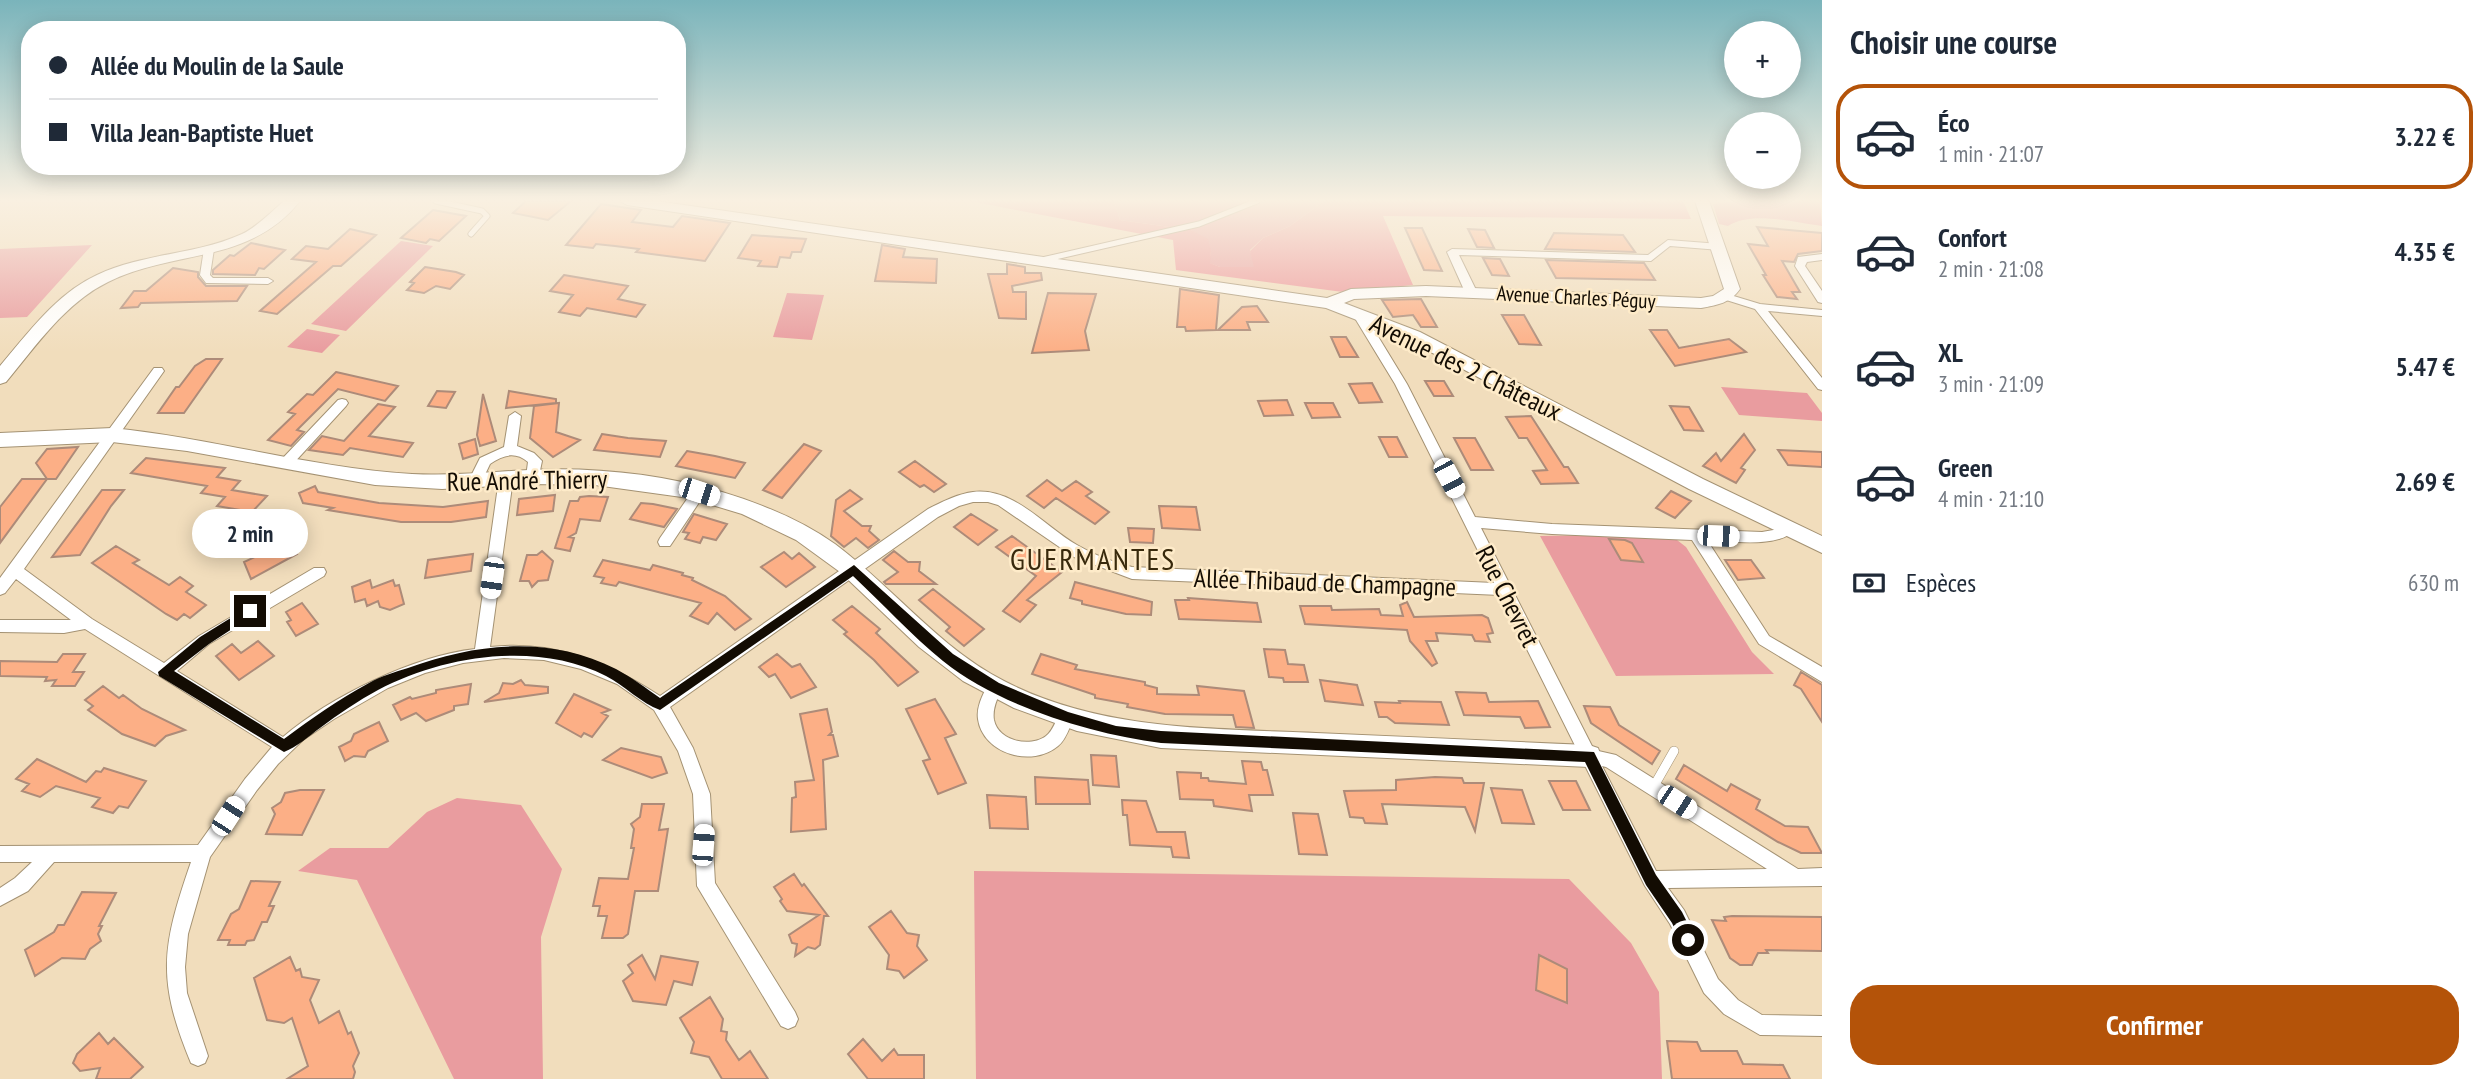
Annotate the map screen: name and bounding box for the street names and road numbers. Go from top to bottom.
street label: Avenue Charles Péguy [1496,279,1656,315]
street label: Avenue des 2 Châteaux [1365,306,1567,428]
street label: Rue André Thierry [446,462,608,498]
street label: Rue Chevret [1469,540,1547,652]
street label: Allée Thibaud de Champagne [1193,561,1457,603]

